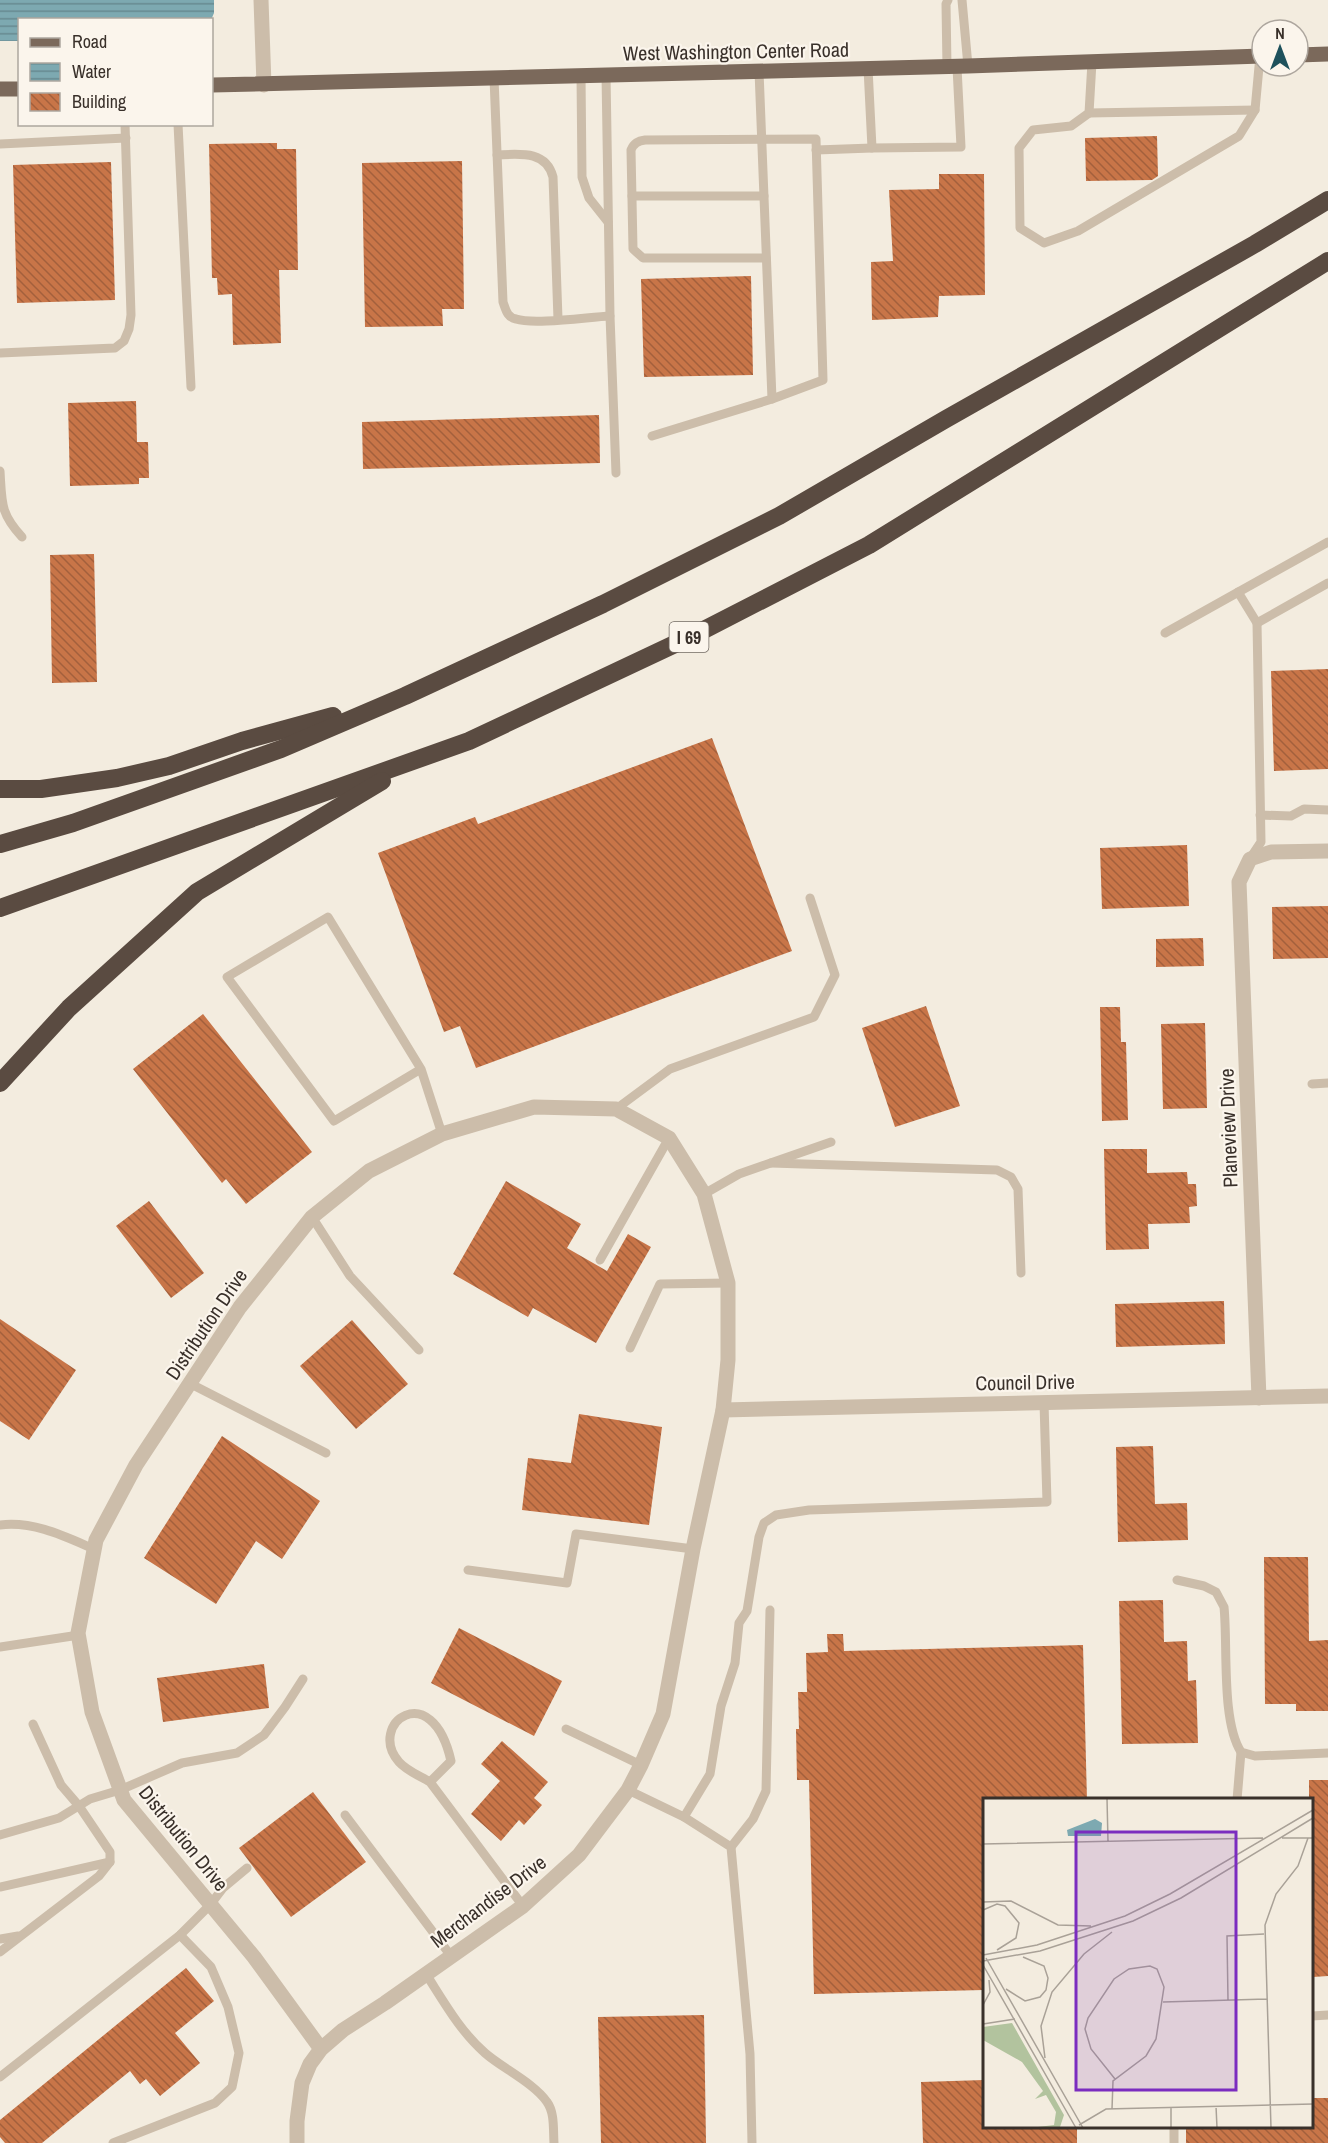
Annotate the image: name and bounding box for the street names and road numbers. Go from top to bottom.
street label: West Washington Center Road [623,36,849,66]
road number: I 69 [670,622,708,652]
street label: Planeview Drive [1212,1068,1244,1188]
street label: Distribution Drive [159,1263,253,1385]
street label: Council Drive [975,1368,1075,1396]
street label: Distribution Drive [133,1780,235,1896]
street label: Merchandise Drive [425,1849,551,1953]

